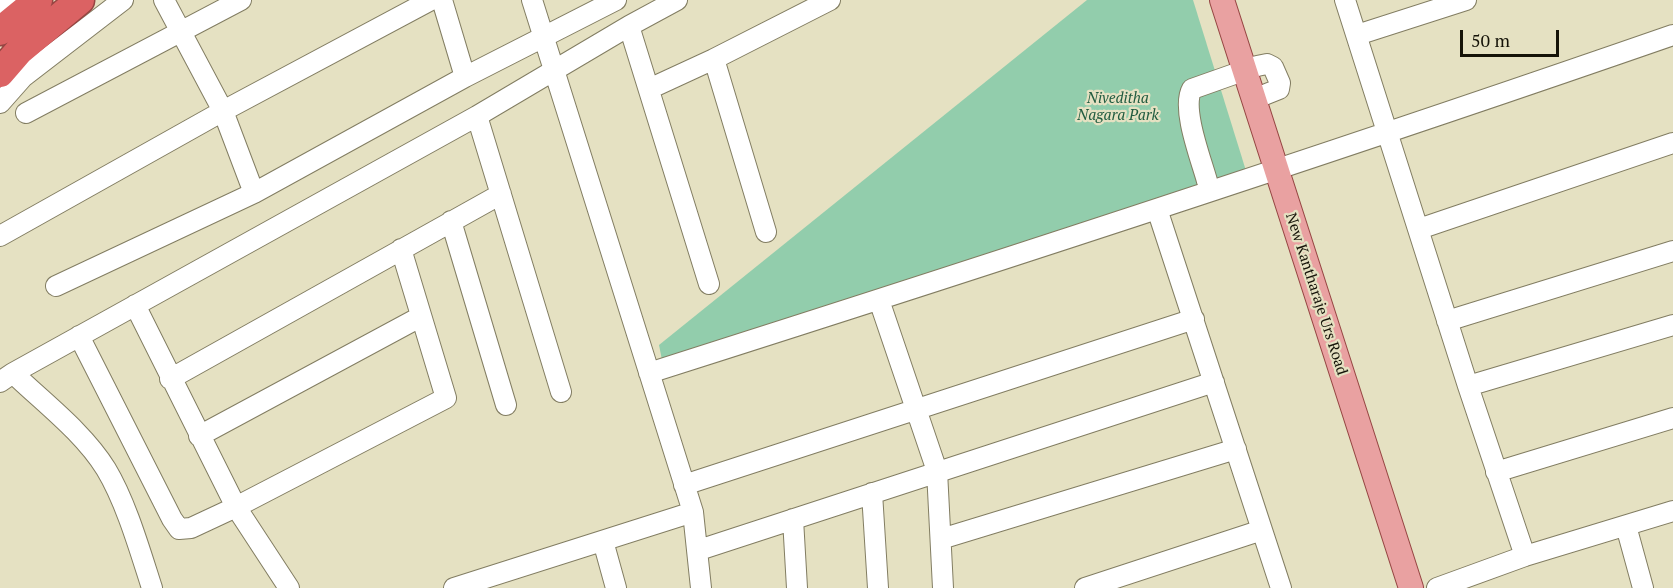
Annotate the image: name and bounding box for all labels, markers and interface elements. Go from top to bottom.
scale bar [1463,18,1562,56]
text: 50 m [1471,28,1510,52]
park label: Niveditha Nagara Park [1077,90,1159,125]
street label: New Kantharaje Urs Road [1281,211,1351,377]

